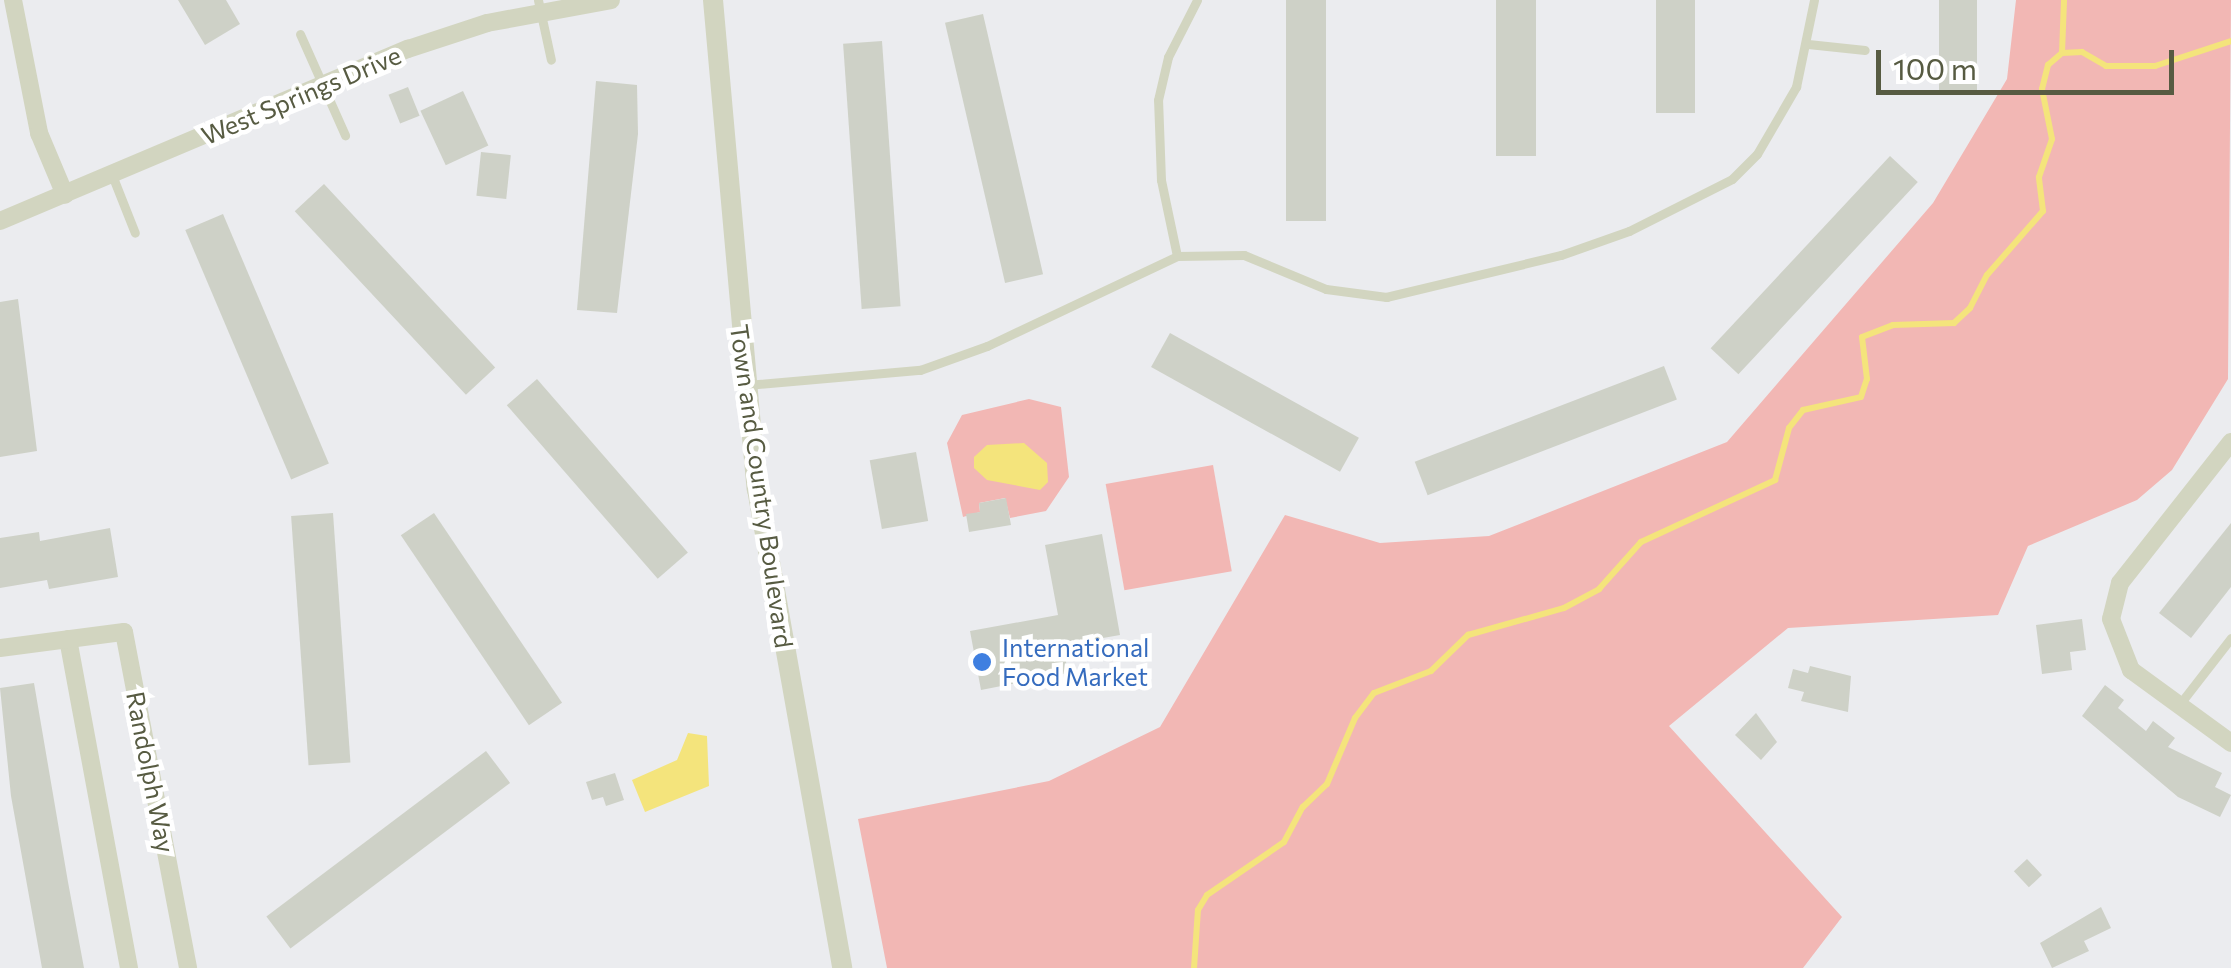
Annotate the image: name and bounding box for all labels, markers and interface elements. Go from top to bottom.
scale bar [1881,30,2178,92]
street label: West Springs Drive [197,39,405,151]
text: 100 m [1893,49,1977,86]
street label: Town and Country Boulevard [724,322,800,650]
place label: International Food Market [1002,633,1149,692]
marker: International Food Market [971,651,993,673]
street label: Randolph Way [121,689,181,855]

